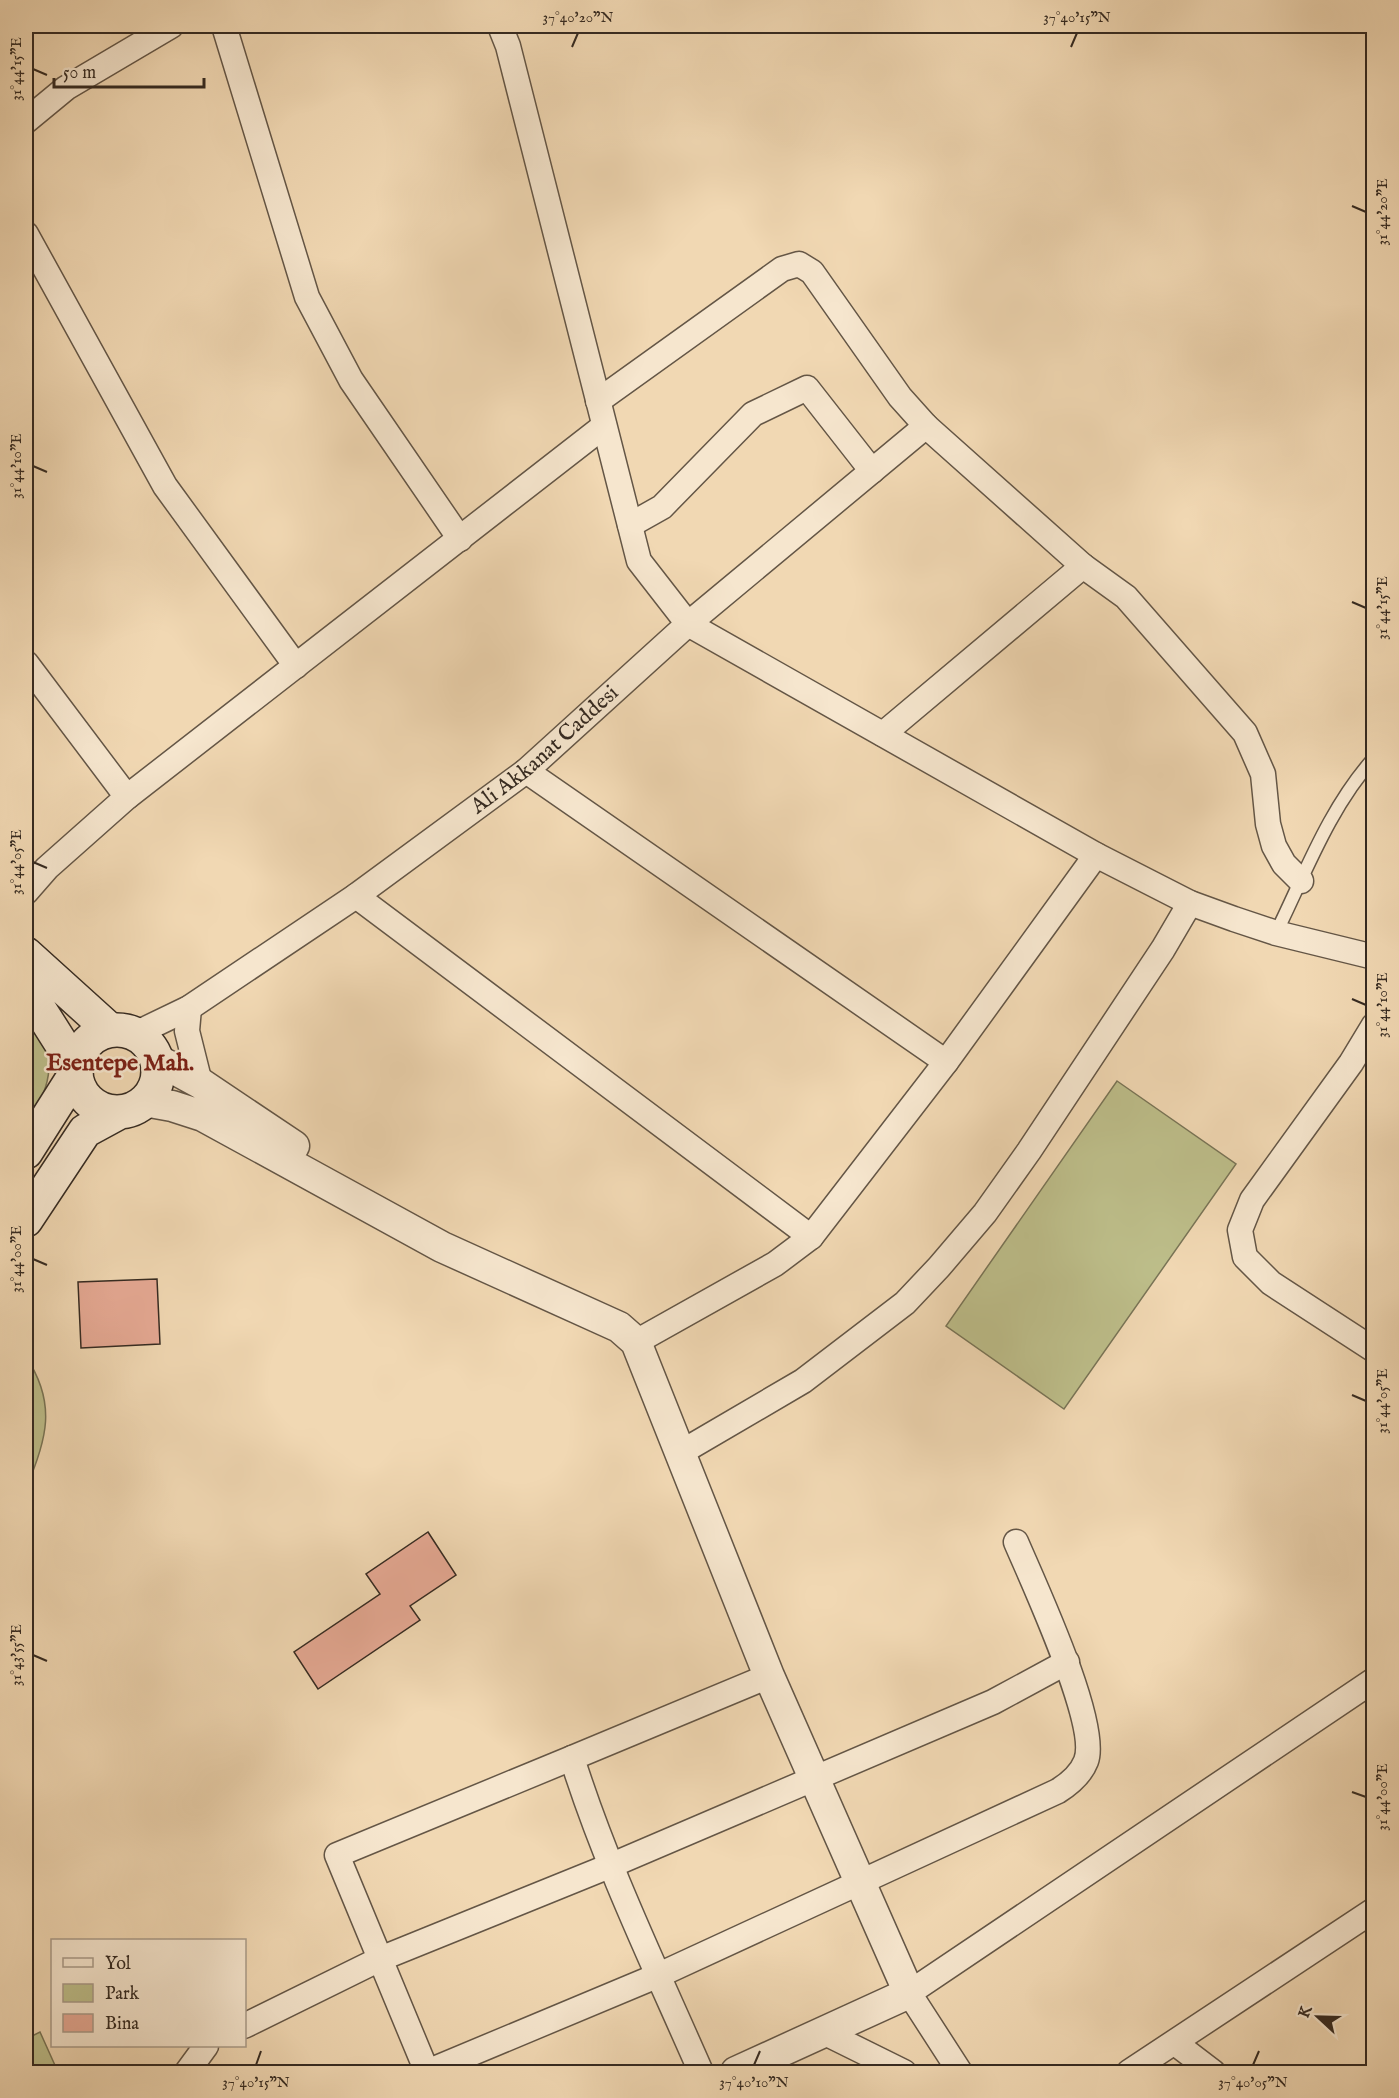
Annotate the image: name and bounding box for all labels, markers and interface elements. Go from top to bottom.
text: 37°40'20"N [542,8,614,27]
text: 37°40'15"N [1043,8,1111,27]
text: 31°44'15"E [7,37,26,101]
scale bar [54,51,204,89]
text: 50 m [63,62,96,85]
text: 31°44'20"E [1373,178,1392,246]
text: 31°44'10"E [7,433,26,499]
text: 31°44'15"E [1373,576,1392,640]
street label: Ali Akkanat Caddesi [465,679,625,821]
text: 31°44'05"E [7,829,26,895]
text: 31°44'10"E [1373,972,1392,1038]
district label: Esentepe Mah. [46,1048,194,1079]
text: 31°44'00"E [7,1225,26,1293]
text: 31°44'05"E [1373,1368,1392,1434]
text: 31°43'55"E [7,1624,26,1686]
text: 31°44'00"E [1373,1763,1392,1831]
legend [51,1939,246,2047]
text: Yol [105,1953,131,1976]
text: Park [105,1983,140,2006]
north arrow [1288,1987,1348,2047]
text: K [1295,2002,1318,2021]
text: Bina [105,2013,139,2036]
text: 37°40'15"N [222,2073,290,2092]
text: 37°40'10"N [719,2073,789,2092]
text: 37°40'05"N [1218,2073,1288,2092]

